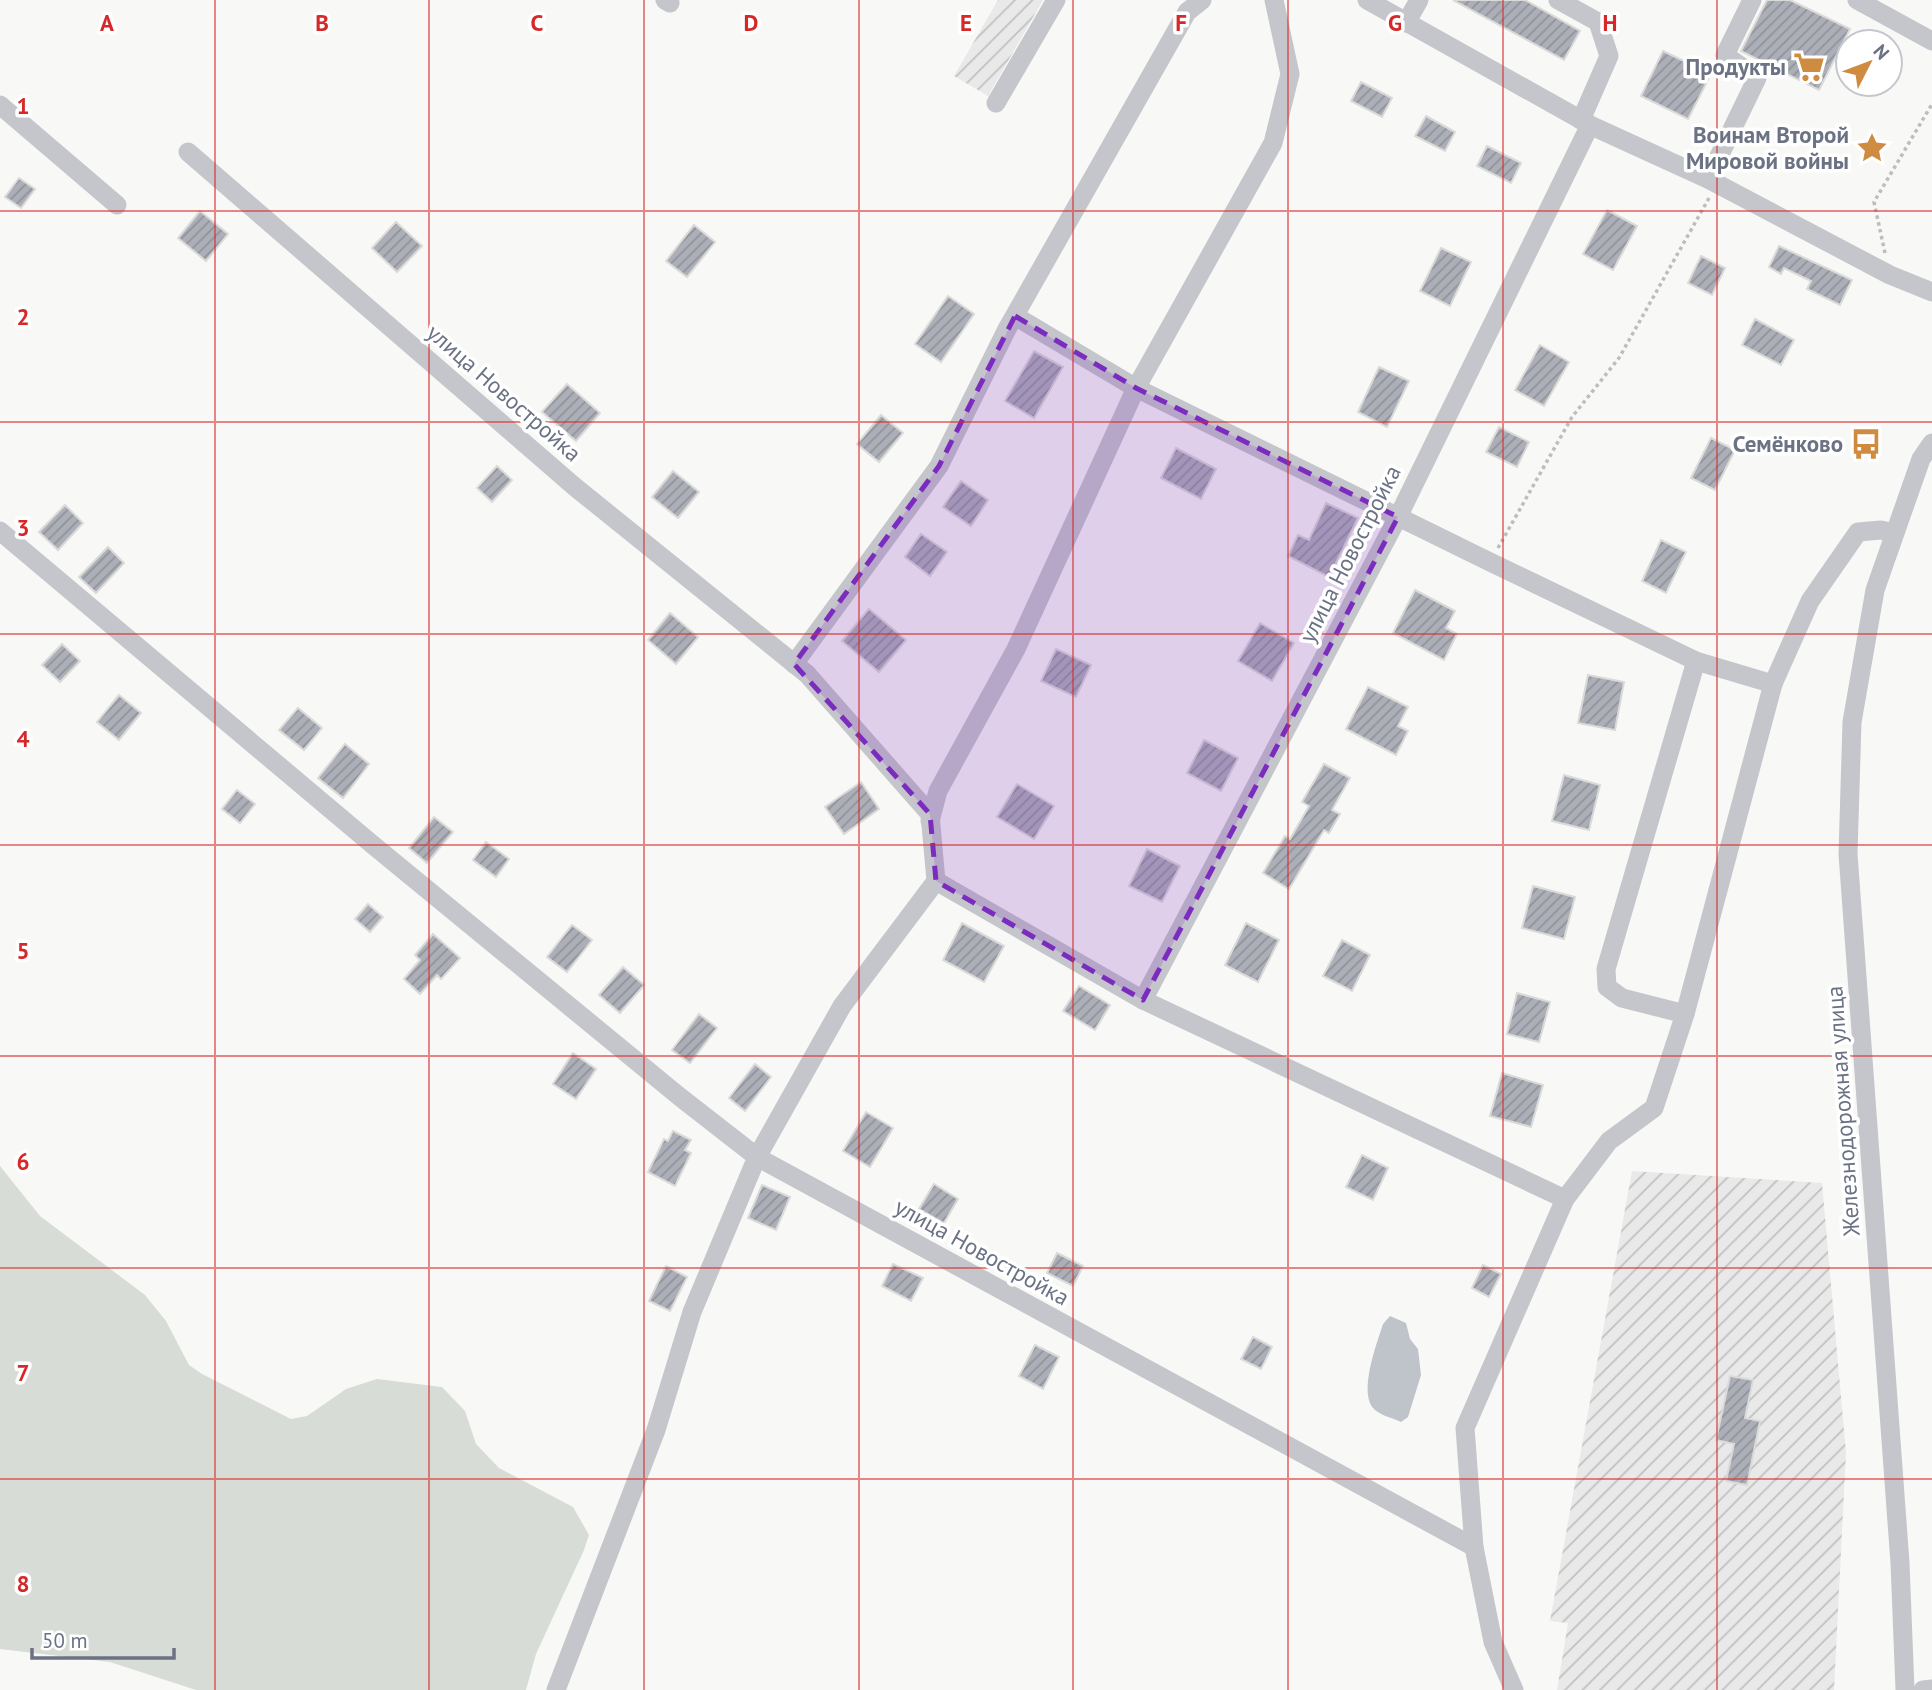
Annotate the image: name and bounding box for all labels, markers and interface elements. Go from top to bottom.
text: A [100,8,114,37]
text: B [315,8,329,37]
text: C [531,8,544,37]
text: D [744,8,758,37]
text: E [960,8,972,37]
text: F [1175,8,1187,37]
text: G [1388,8,1402,37]
text: H [1603,8,1617,37]
north arrow [1834,28,1904,98]
text: N [1869,39,1895,64]
supermarket icon: Продукты [1792,50,1826,84]
place label: Продукты [1685,52,1786,81]
text: 1 [16,91,30,120]
place label: Воинам Второй Мировой войны [1686,120,1849,175]
place icon: Воинам Второй Мировой войны [1855,131,1889,165]
text: 2 [16,302,30,331]
street label: улица Новостройка [421,318,587,468]
bus stop icon: Семёнково [1849,427,1883,461]
place label: Семёнково [1733,429,1843,458]
street label: улица Новостройка [1292,460,1407,647]
text: 3 [16,513,30,542]
text: 4 [16,724,30,753]
text: 5 [16,936,30,965]
street label: Железнодорожная улица [1819,985,1866,1238]
text: 6 [16,1147,30,1176]
street label: улица Новостройка [890,1192,1075,1312]
text: 7 [16,1358,30,1387]
text: 8 [16,1569,30,1598]
scale bar [32,1616,173,1660]
text: 50 m [42,1627,88,1654]

